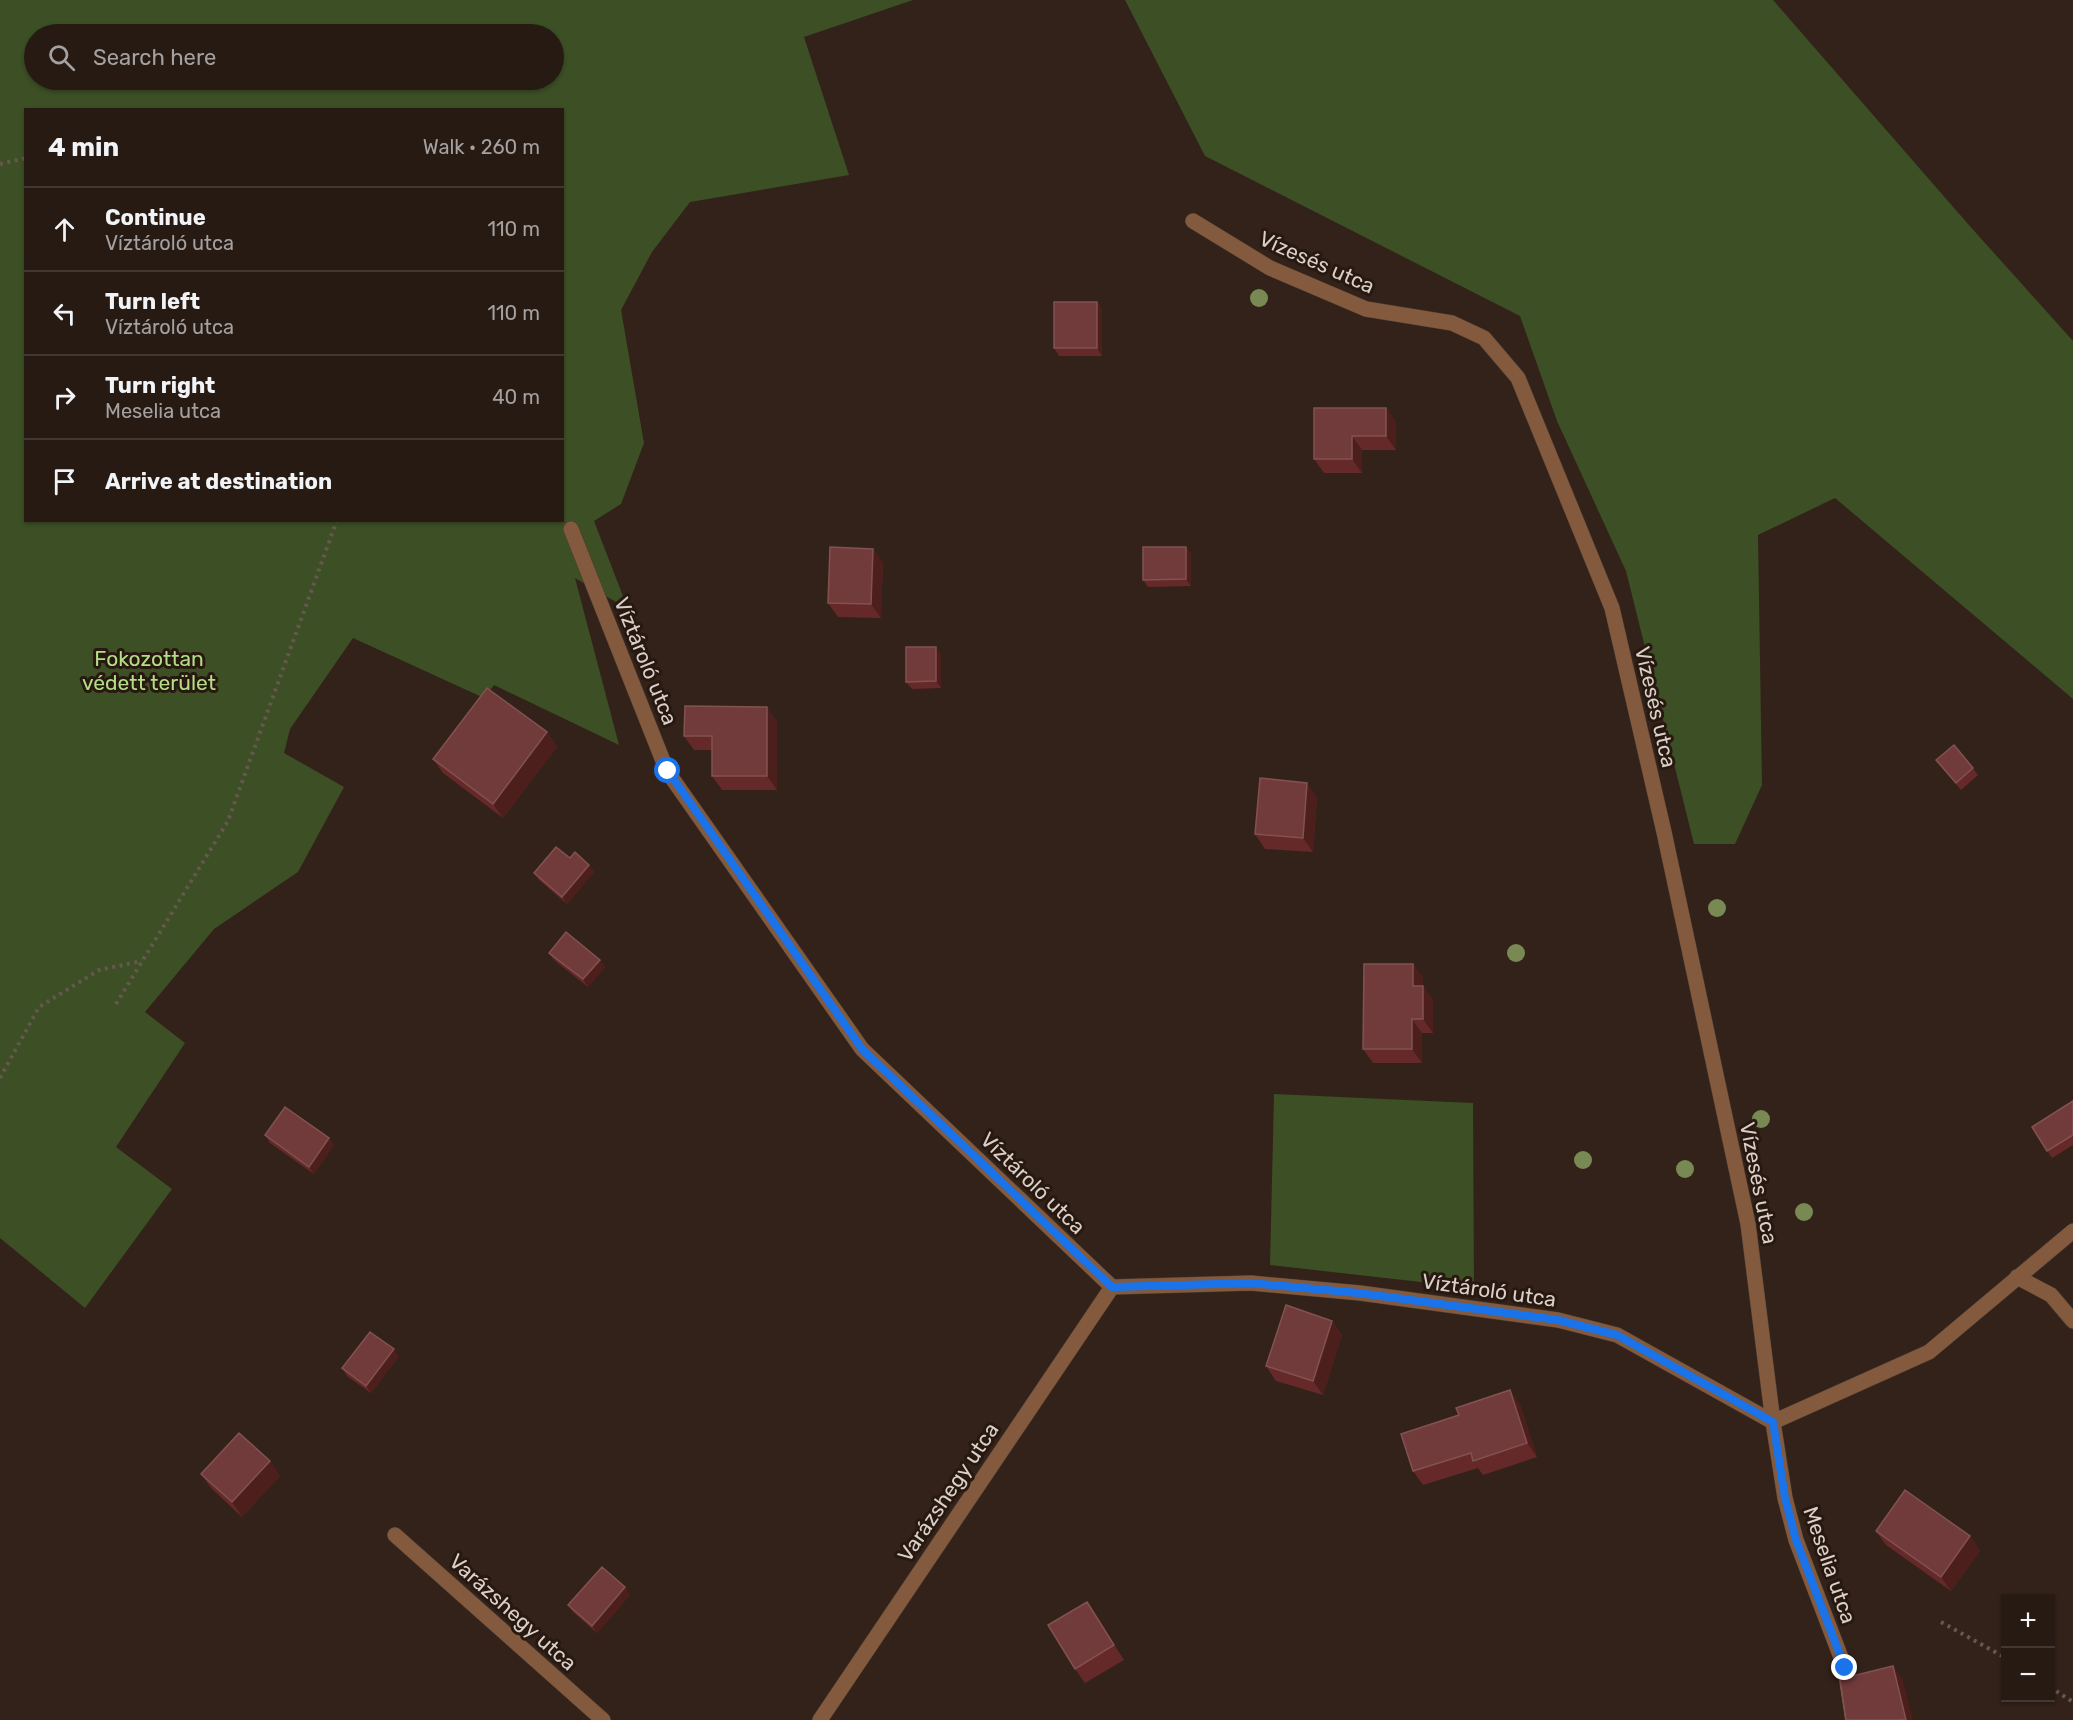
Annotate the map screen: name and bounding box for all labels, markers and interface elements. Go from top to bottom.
search box [24,24,564,90]
icon: search [45,41,78,74]
text: Search here [93,44,216,71]
text: 4 min [48,132,119,163]
text: Walk · 260 m [423,135,540,159]
text: Continue [105,204,206,231]
icon: ahead [48,213,81,246]
text: 110 m [488,217,540,241]
street label: Vízesés utca [1256,225,1378,299]
text: Víztároló utca [105,231,234,255]
text: Turn left [105,288,200,315]
icon: left [48,297,81,330]
text: 110 m [488,301,540,325]
text: Víztároló utca [105,315,234,339]
text: Turn right [105,372,215,399]
icon: right [48,381,81,414]
text: 40 m [492,385,540,409]
text: Meselia utca [105,399,221,423]
icon: arrive [48,465,81,498]
text: Arrive at destination [105,468,332,495]
street label: Víztároló utca [609,594,683,728]
street label: Vízesés utca [1630,644,1682,770]
park label: Fokozottan védett terület [82,646,216,695]
route start [654,757,680,783]
street label: Vízesés utca [1735,1120,1783,1246]
street label: Víztároló utca [976,1127,1090,1239]
street label: Víztároló utca [1420,1268,1558,1312]
street label: Varázshegy utca [892,1418,1004,1566]
street label: Meselia utca [1798,1503,1862,1627]
street label: Varázshegy utca [444,1548,582,1676]
map controls [2001,1594,2055,1702]
button: + [2001,1594,2055,1648]
button: − [2001,1648,2055,1702]
route end [1831,1654,1857,1680]

